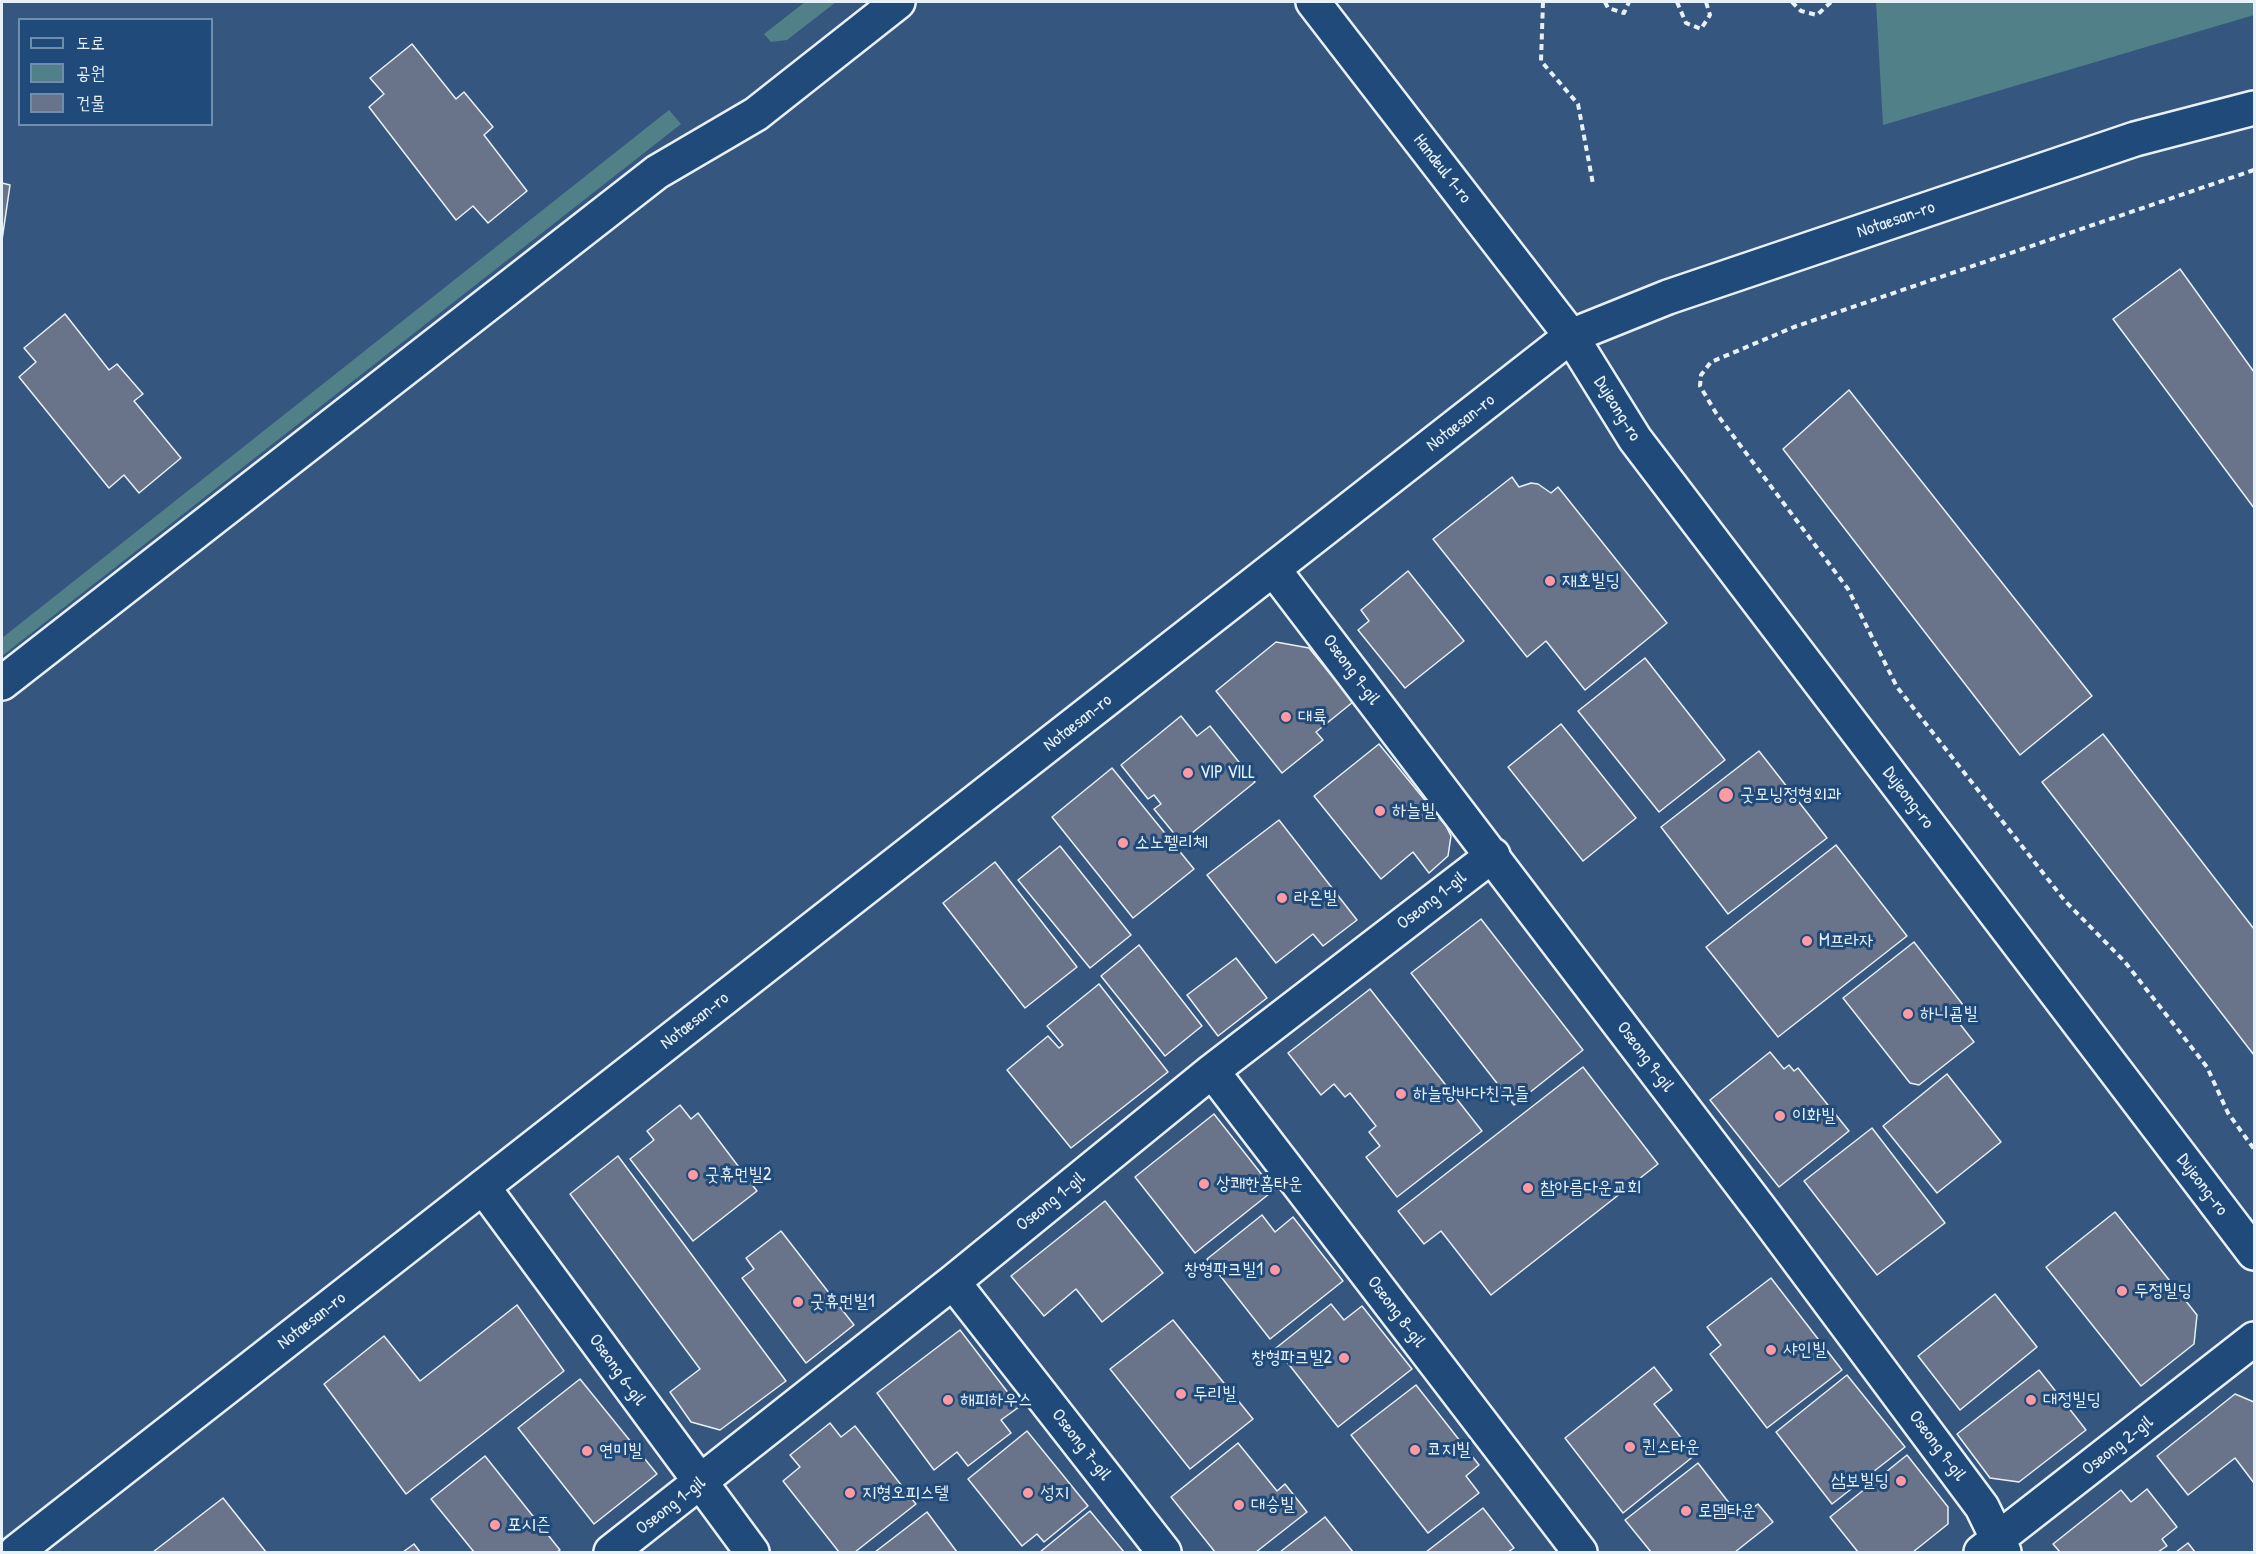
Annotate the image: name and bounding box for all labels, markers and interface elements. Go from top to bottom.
legend [18,18,213,126]
text: 도로 [76,30,105,55]
text: 공원 [76,60,105,85]
text: 건물 [76,90,105,115]
street label: Handeul 1-ro [1408,130,1476,208]
street label: Notaesan-ro [1854,197,1938,243]
street label: Dujeong-ro [1589,373,1645,445]
street label: Notaesan-ro [1423,390,1499,456]
place label: 재호빌딩 [1562,570,1620,592]
marker: 재호빌딩 [1543,574,1557,588]
street label: Oseong 9-gil [1318,631,1384,709]
street label: Notaesan-ro [1040,690,1116,756]
place label: 대륙 [1298,706,1327,728]
marker: 대륙 [1279,710,1293,724]
place label: VIP VILL [1200,762,1255,784]
street label: Dujeong-ro [1878,763,1938,833]
marker: VIP VILL [1181,766,1195,780]
place label: 굿모닝정형외과 [1740,784,1841,806]
marker: 굿모닝정형외과 [1717,786,1735,804]
place label: 하늘빌 [1392,800,1435,822]
marker: 하늘빌 [1373,804,1387,818]
place label: 소노펠리체 [1135,832,1207,854]
marker: 소노펠리체 [1116,836,1130,850]
street label: Oseong 1-gil [1393,867,1471,935]
place label: 라온빌 [1294,887,1337,909]
marker: 라온빌 [1275,891,1289,905]
place label: M프라자 [1819,930,1873,952]
marker: M프라자 [1800,934,1814,948]
street label: Notaesan-ro [657,988,733,1054]
place label: 하니콤빌 [1920,1003,1978,1025]
marker: 하니콤빌 [1901,1007,1915,1021]
street label: Oseong 9-gil [1612,1018,1678,1096]
place label: 하늘땅바다친구들 [1413,1083,1529,1105]
marker: 하늘땅바다친구들 [1394,1087,1408,1101]
place label: 이화빌 [1792,1105,1835,1127]
marker: 이화빌 [1773,1109,1787,1123]
street label: Dujeong-ro [2172,1150,2232,1220]
place label: 굿휴먼빌2 [705,1164,771,1186]
marker: 굿휴먼빌2 [686,1168,700,1182]
street label: Oseong 1-gil [1012,1168,1090,1236]
place label: 상쾌한홈타운 [1216,1173,1303,1195]
marker: 상쾌한홈타운 [1197,1177,1211,1191]
place label: 참아름다운교회 [1540,1177,1641,1199]
marker: 참아름다운교회 [1521,1181,1535,1195]
place label: 창형파크빌1 [1184,1259,1263,1281]
marker: 창형파크빌1 [1268,1263,1282,1277]
street label: Oseong 8-gil [1362,1272,1430,1352]
place label: 두정빌딩 [2134,1280,2192,1302]
marker: 두정빌딩 [2115,1284,2129,1298]
street label: Notaesan-ro [274,1288,350,1354]
place label: 굿휴먼빌1 [810,1291,874,1313]
marker: 굿휴먼빌1 [791,1295,805,1309]
street label: Oseong 6-gil [584,1330,650,1410]
place label: 샤인빌 [1783,1339,1826,1361]
marker: 샤인빌 [1764,1343,1778,1357]
place label: 창형파크빌2 [1251,1347,1332,1369]
marker: 창형파크빌2 [1337,1351,1351,1365]
place label: 두리빌 [1193,1383,1236,1405]
marker: 두리빌 [1174,1387,1188,1401]
place label: 해피하우스 [960,1389,1032,1411]
place label: 대정빌딩 [2043,1389,2101,1411]
marker: 해피하우스 [941,1393,955,1407]
marker: 대정빌딩 [2024,1393,2038,1407]
street label: Oseong 7-gil [1046,1405,1116,1485]
street label: Oseong 9-gil [1904,1407,1970,1485]
street label: Oseong 2-gil [2078,1412,2158,1480]
place label: 퀸스타운 [1642,1436,1700,1458]
place label: 코지빌 [1427,1439,1470,1461]
place label: 연미빌 [599,1440,642,1462]
marker: 퀸스타운 [1623,1440,1637,1454]
marker: 코지빌 [1408,1443,1422,1457]
marker: 연미빌 [580,1444,594,1458]
place label: 삼보빌딩 [1831,1470,1889,1492]
street label: Oseong 1-gil [632,1472,710,1540]
marker: 삼보빌딩 [1894,1474,1908,1488]
place label: 지형오피스텔 [862,1482,949,1504]
place label: 성지 [1040,1482,1069,1504]
marker: 지형오피스텔 [843,1486,857,1500]
marker: 성지 [1021,1486,1035,1500]
place label: 대승빌 [1251,1494,1294,1516]
marker: 대승빌 [1232,1498,1246,1512]
place label: 로뎀타운 [1698,1500,1756,1522]
marker: 로뎀타운 [1679,1504,1693,1518]
place label: 포시즌 [507,1514,550,1536]
marker: 포시즌 [488,1518,502,1532]

